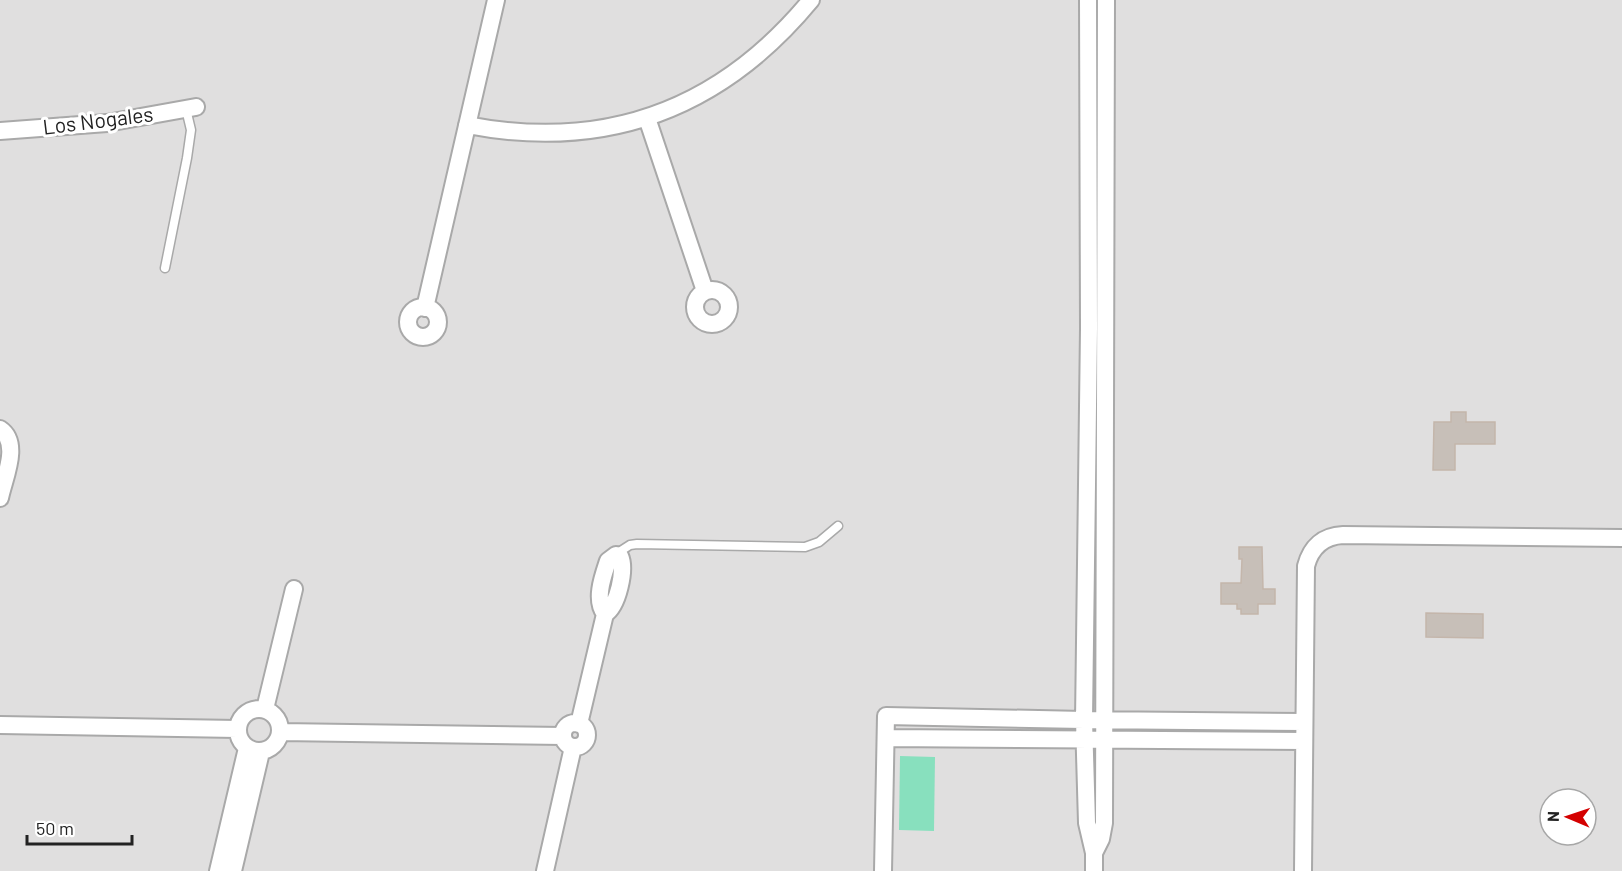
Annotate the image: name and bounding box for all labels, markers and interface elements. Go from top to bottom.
street label: Los Nogales [41,100,155,139]
north arrow [1538,787,1598,847]
scale bar [27,808,132,846]
text: N [1543,811,1562,822]
text: 50 m [36,817,74,839]

